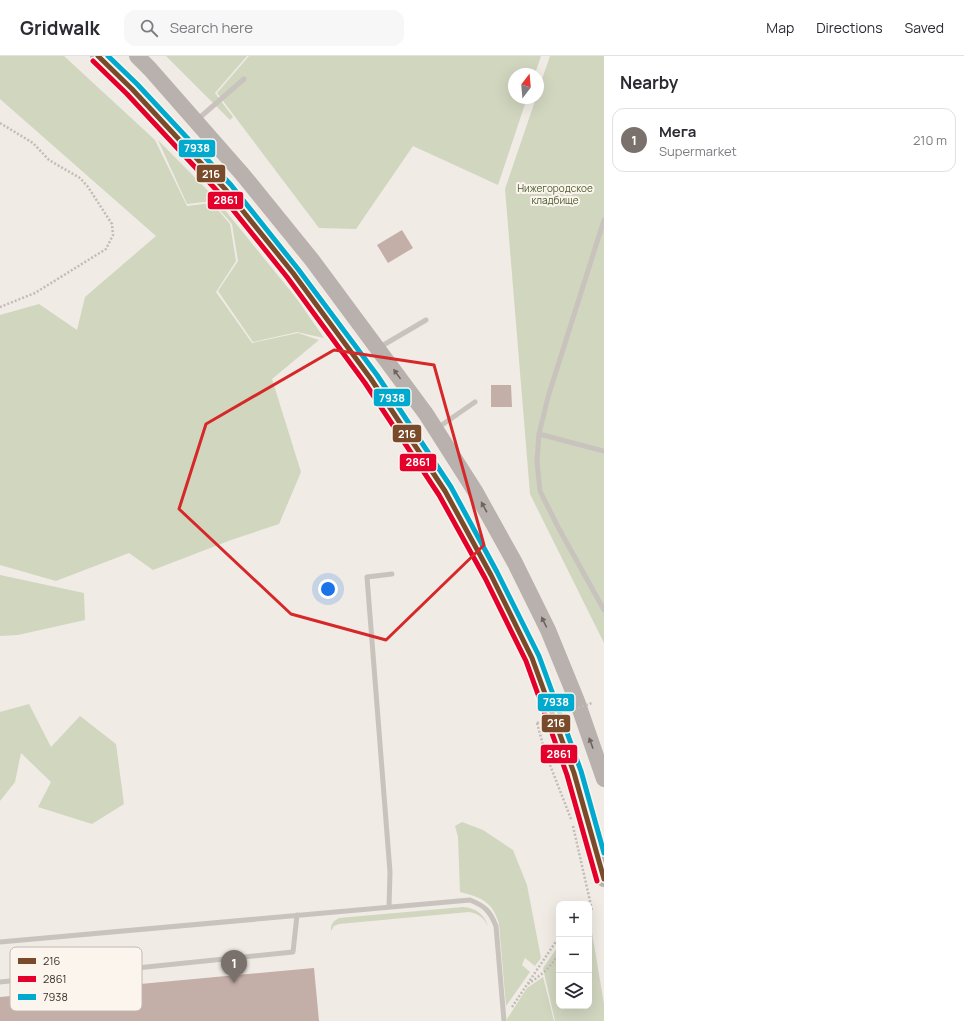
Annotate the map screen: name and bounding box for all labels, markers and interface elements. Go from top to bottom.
search box [124,10,404,46]
text: Gridwalk [20,15,100,41]
icon: search [138,17,160,39]
text: Search here [170,17,253,38]
text: Map [766,18,794,37]
text: Directions [816,18,883,37]
text: Saved [905,18,944,37]
north arrow [508,68,544,104]
text: Nearby [620,71,678,94]
text: Мега [659,121,697,142]
text: 1 [631,131,637,149]
text: 210 m [913,131,947,149]
line badge: 7938 [178,139,216,158]
text: 7938 [184,140,210,155]
text: Supermarket [659,142,737,160]
line badge: 216 [196,164,226,183]
text: 216 [202,166,220,181]
park label: Нижегородское кладбище [517,181,593,207]
line badge: 2861 [207,191,244,210]
text: 2861 [214,192,238,207]
one-way arrow [393,369,401,380]
line badge: 7938 [373,388,411,407]
text: 7938 [379,390,405,405]
line badge: 216 [392,424,422,443]
text: 216 [398,426,416,441]
line badge: 2861 [399,453,437,472]
text: 2861 [406,454,430,469]
one-way arrow [480,501,487,512]
your location [318,579,338,599]
one-way arrow [541,616,547,627]
line badge: 7938 [537,693,575,712]
text: 7938 [543,694,569,709]
line badge: 216 [541,714,571,733]
text: 216 [547,715,565,730]
one-way arrow [588,736,594,748]
line badge: 2861 [540,744,578,764]
text: 2861 [547,746,571,761]
map controls [556,901,592,1009]
button: + [556,901,592,937]
button: − [556,937,592,973]
legend [10,947,142,1011]
pin: 1 [221,950,247,983]
text: 216 [43,953,61,968]
text: 2861 [43,971,67,986]
button: layers [556,973,592,1009]
text: 7938 [43,989,68,1004]

